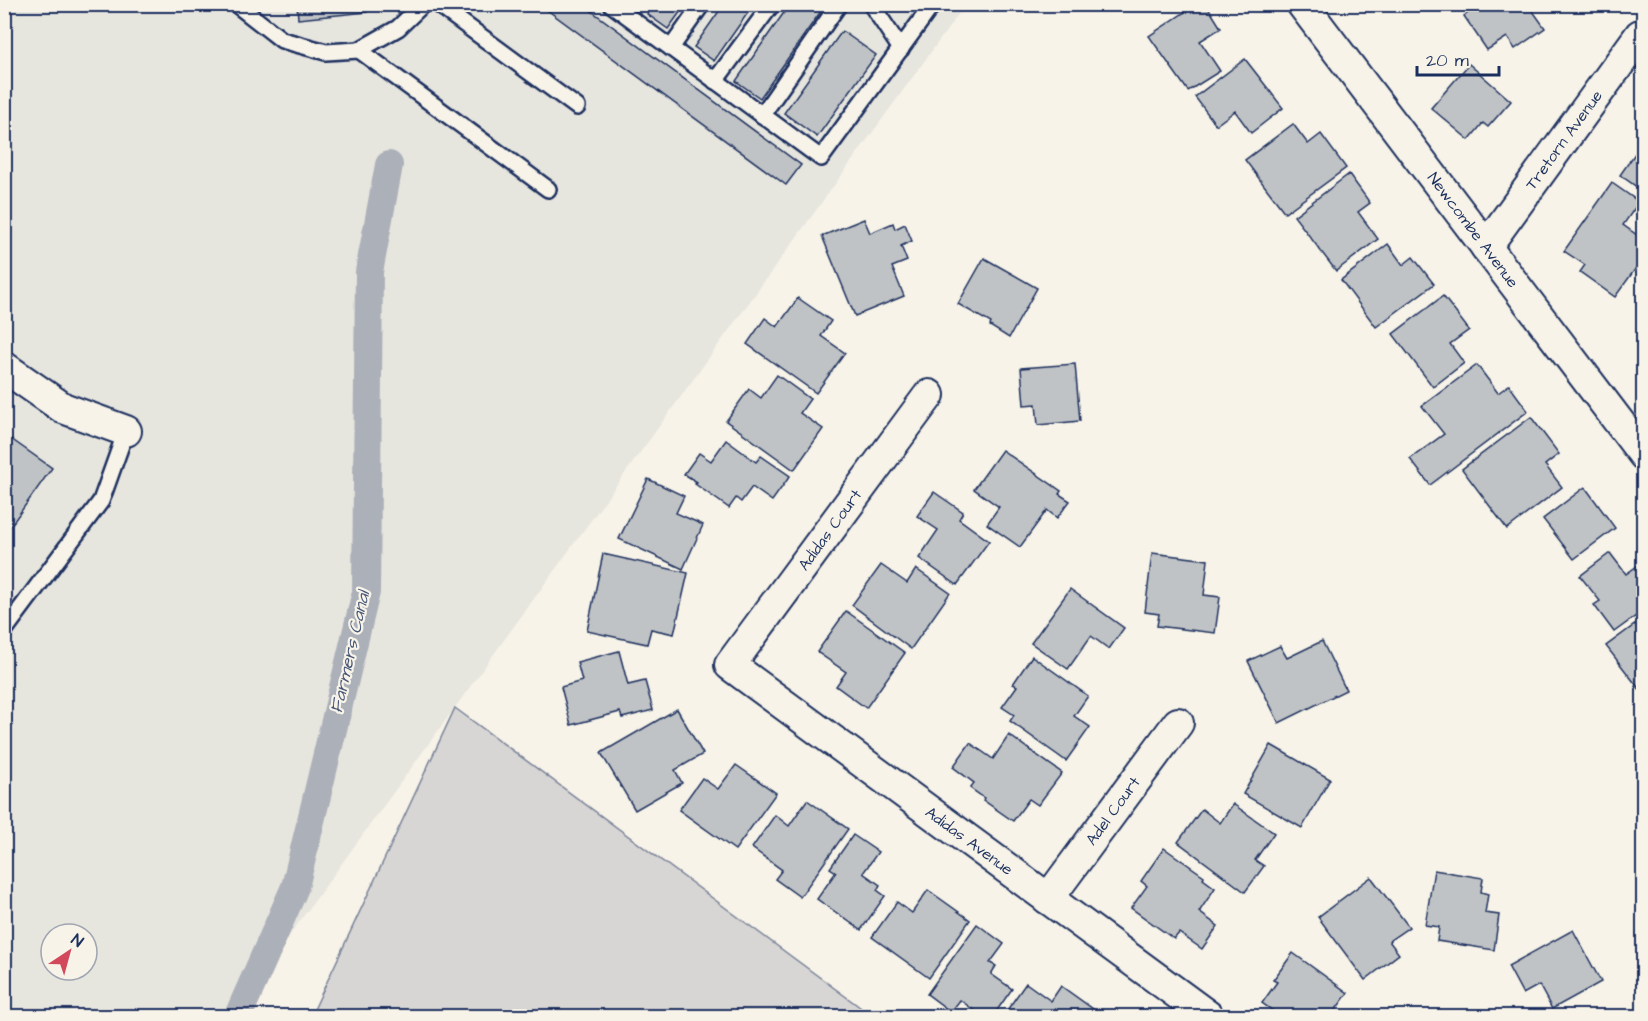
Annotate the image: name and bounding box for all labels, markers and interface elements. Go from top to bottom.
scale bar [1417,39,1500,77]
text: 20 m [1426,48,1469,73]
street label: Tretorn Avenue [1520,85,1608,194]
street label: Newcombe Avenue [1422,168,1524,292]
street label: Adidas Court [793,485,867,575]
water label: Farmers Canal [324,586,377,715]
street label: Adel Court [1081,772,1146,850]
street label: Adidas Avenue [921,802,1018,881]
north arrow [39,922,99,982]
text: N [67,929,88,953]

